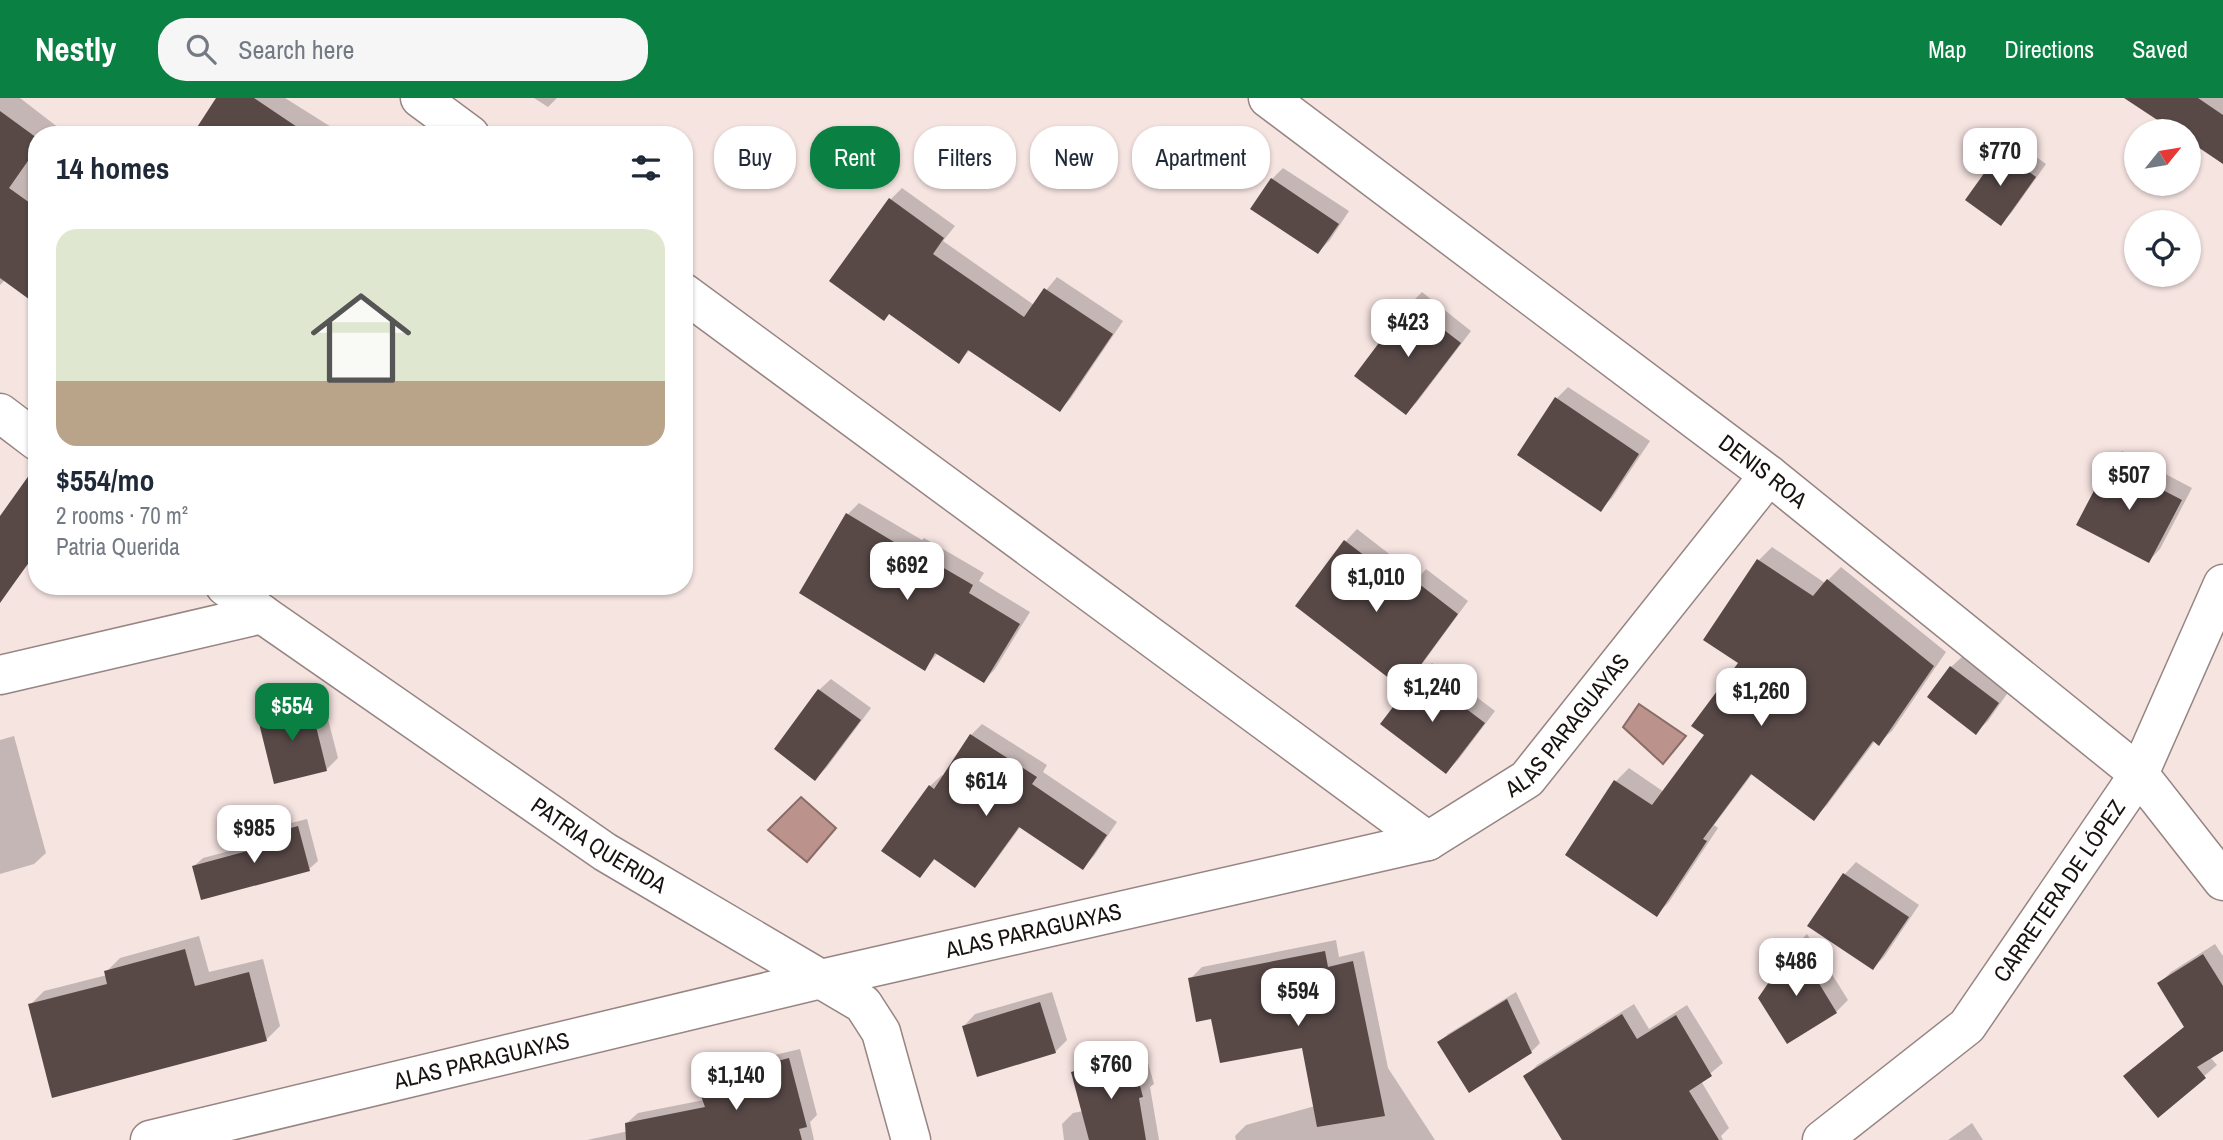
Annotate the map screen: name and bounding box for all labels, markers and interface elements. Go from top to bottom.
search box [158,18,648,81]
text: Nestly [35,27,116,71]
icon: search [182,30,220,68]
text: Search here [238,32,354,67]
text: Map [1928,33,1966,65]
text: Directions [2004,33,2094,65]
text: Saved [2132,33,2188,65]
north arrow [2124,119,2202,196]
map controls [2124,119,2201,287]
chip: Buy [714,126,796,189]
chip: Rent [810,126,900,189]
chip: Filters [914,126,1016,189]
chip: New [1030,126,1118,189]
chip: Apartment [1132,126,1270,189]
pin: $770 [1959,129,2041,188]
text: $770 [1979,135,2021,166]
text: 14 homes [56,148,170,188]
icon: filters [627,149,665,187]
button: locate [2124,210,2201,287]
icon: home [298,275,424,401]
pin: $423 [1367,300,1449,359]
text: $423 [1387,306,1429,337]
street label: DENIS ROA [1713,427,1814,515]
pin: $507 [2088,452,2170,512]
text: $507 [2108,459,2150,490]
text: $554/mo [56,460,154,500]
text: 2 rooms · 70 m² [56,500,188,531]
text: Patria Querida [56,531,180,562]
pin: $692 [866,542,948,602]
text: $692 [886,549,928,580]
pin: $1,010 [1319,554,1433,614]
text: $1,010 [1347,561,1405,592]
street label: ALAS PARAGUAYAS [1498,647,1636,804]
pin: $1,240 [1375,664,1489,724]
pin: $1,260 [1704,668,1818,728]
text: $1,240 [1403,671,1461,702]
text: $1,260 [1732,675,1790,706]
pin: $554 [251,684,333,743]
text: $554 [271,690,313,721]
pin: $614 [945,758,1027,818]
text: $614 [965,765,1007,796]
street label: PATRIA QUERIDA [525,789,673,900]
street label: CARRETERA DE LÓPEZ [1986,793,2132,988]
pin: $985 [213,806,295,865]
text: $985 [233,812,275,843]
street label: ALAS PARAGUAYAS [942,895,1124,965]
pin: $486 [1755,939,1837,998]
text: $486 [1775,945,1817,976]
pin: $594 [1257,968,1339,1028]
text: $594 [1277,975,1319,1006]
street label: ALAS PARAGUAYAS [390,1024,572,1096]
pin: $760 [1070,1042,1152,1101]
text: $760 [1090,1048,1132,1079]
pin: $1,140 [679,1052,793,1112]
text: $1,140 [707,1059,765,1090]

